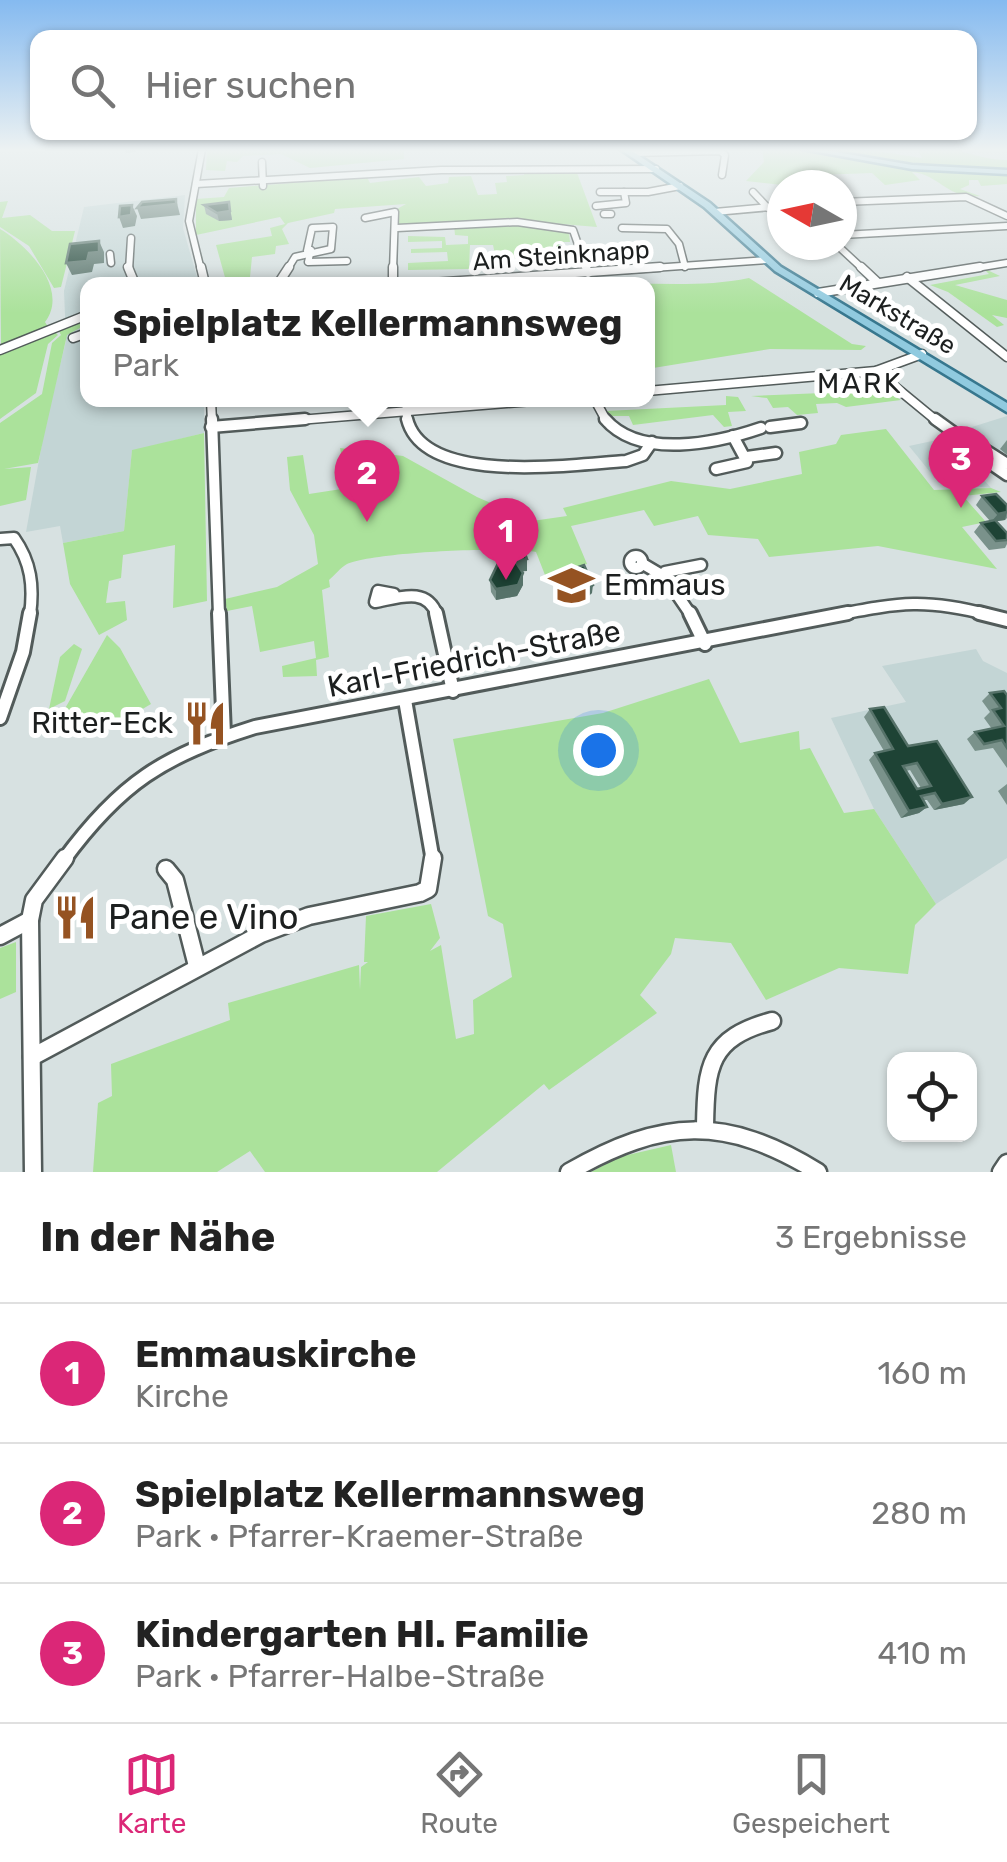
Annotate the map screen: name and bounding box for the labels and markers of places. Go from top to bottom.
pin: 3 [928,426,994,508]
pin: 2 [334,440,400,522]
pin: 1 [474,498,538,580]
school or university icon: Emmaus [547,561,595,609]
place label: Emmaus [604,567,725,603]
restaurant icon: Ritter-Eck [182,699,230,747]
place label: Ritter-Eck [31,705,174,741]
restaurant icon: Pane e Vino [51,893,99,941]
place label: Pane e Vino [108,896,299,938]

